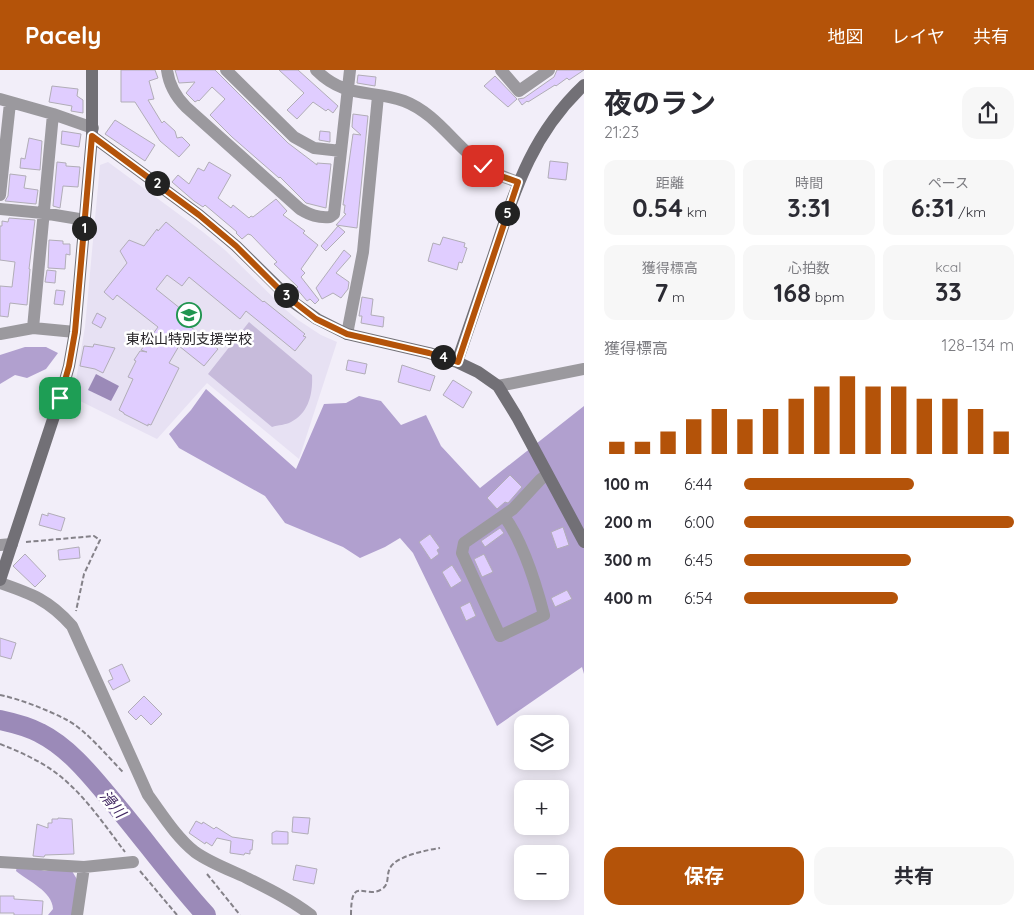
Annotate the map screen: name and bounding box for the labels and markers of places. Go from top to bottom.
pin [462,145,504,187]
pin: 2 [144,170,170,196]
pin: 5 [494,200,520,226]
pin: 1 [72,216,96,240]
pin: 3 [274,282,298,308]
school or university icon: 東松山特別支援学校 [176,302,202,328]
place label: 東松山特別支援学校 [126,330,252,348]
pin: 4 [430,344,456,370]
pin [39,377,81,419]

